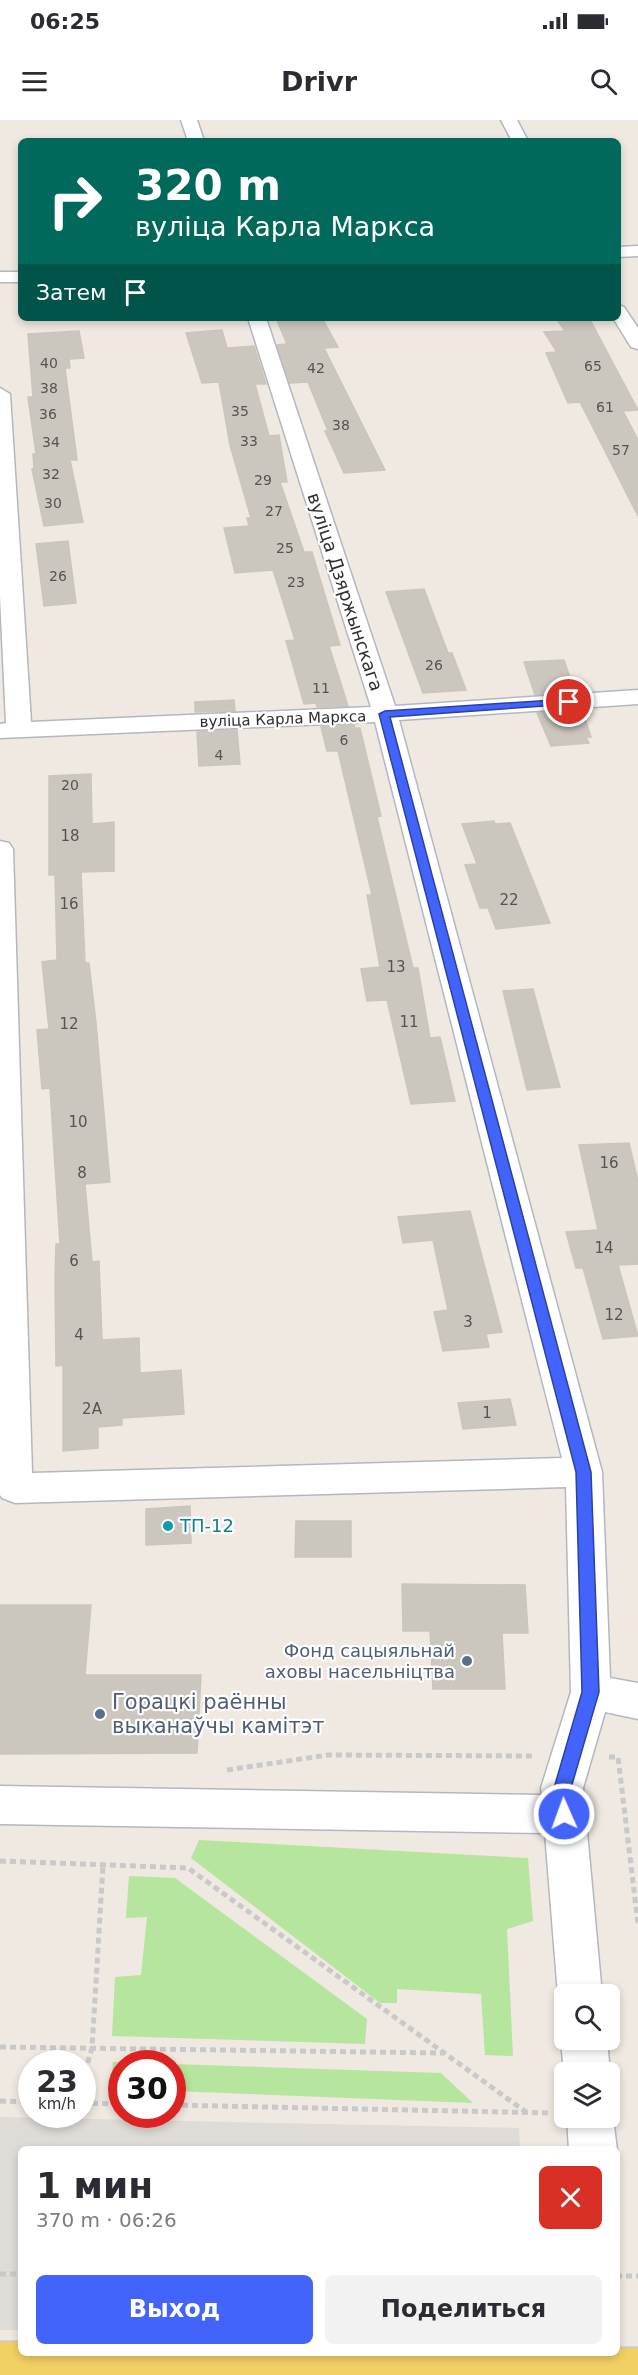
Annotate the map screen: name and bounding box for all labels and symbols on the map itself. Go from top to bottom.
house number: 40 [40,355,58,371]
house number: 65 [584,358,602,374]
house number: 42 [307,360,325,376]
house number: 38 [40,380,58,396]
house number: 61 [596,399,614,415]
house number: 35 [231,403,249,419]
house number: 36 [39,406,57,422]
house number: 38 [332,417,350,433]
house number: 33 [240,433,258,449]
house number: 34 [42,434,60,450]
house number: 57 [612,442,630,458]
house number: 32 [42,466,60,482]
house number: 29 [254,472,272,488]
street label: вуліца Дзяржынскага [303,490,387,694]
house number: 30 [44,495,62,511]
house number: 27 [265,503,283,519]
house number: 25 [276,540,294,556]
house number: 26 [49,568,67,584]
house number: 23 [287,574,305,590]
house number: 26 [425,657,443,673]
pin [543,676,594,727]
house number: 11 [312,680,330,696]
street label: вуліца Карла Маркса [199,707,367,731]
house number: 6 [340,732,349,748]
house number: 4 [215,747,224,763]
house number: 20 [61,777,79,793]
house number: 18 [60,827,80,845]
house number: 22 [499,891,519,909]
house number: 16 [59,895,79,913]
house number: 13 [386,958,406,976]
house number: 11 [399,1013,419,1031]
house number: 12 [59,1015,79,1033]
house number: 10 [68,1113,88,1131]
house number: 16 [599,1154,619,1172]
house number: 8 [77,1164,87,1182]
house number: 14 [594,1239,614,1257]
house number: 6 [69,1252,79,1270]
house number: 12 [604,1306,624,1324]
house number: 3 [463,1313,473,1331]
house number: 4 [74,1326,84,1344]
house number: 2А [82,1400,103,1418]
house number: 1 [482,1404,492,1422]
place label: ТП-12 [179,1515,234,1536]
marker: ТП-12 [161,1519,175,1533]
place label: Фонд сацыяльнай аховы насельніцтва [265,1640,455,1682]
marker: Фонд сацыяльнай аховы насельніцтва [460,1654,474,1668]
place label: Горацкі раённы выканаўчы камітэт [112,1690,324,1738]
marker: Горацкі раённы выканаўчы камітэт [93,1707,107,1721]
position arrow [532,1782,596,1846]
speed limit sign: 30 [108,2050,186,2128]

